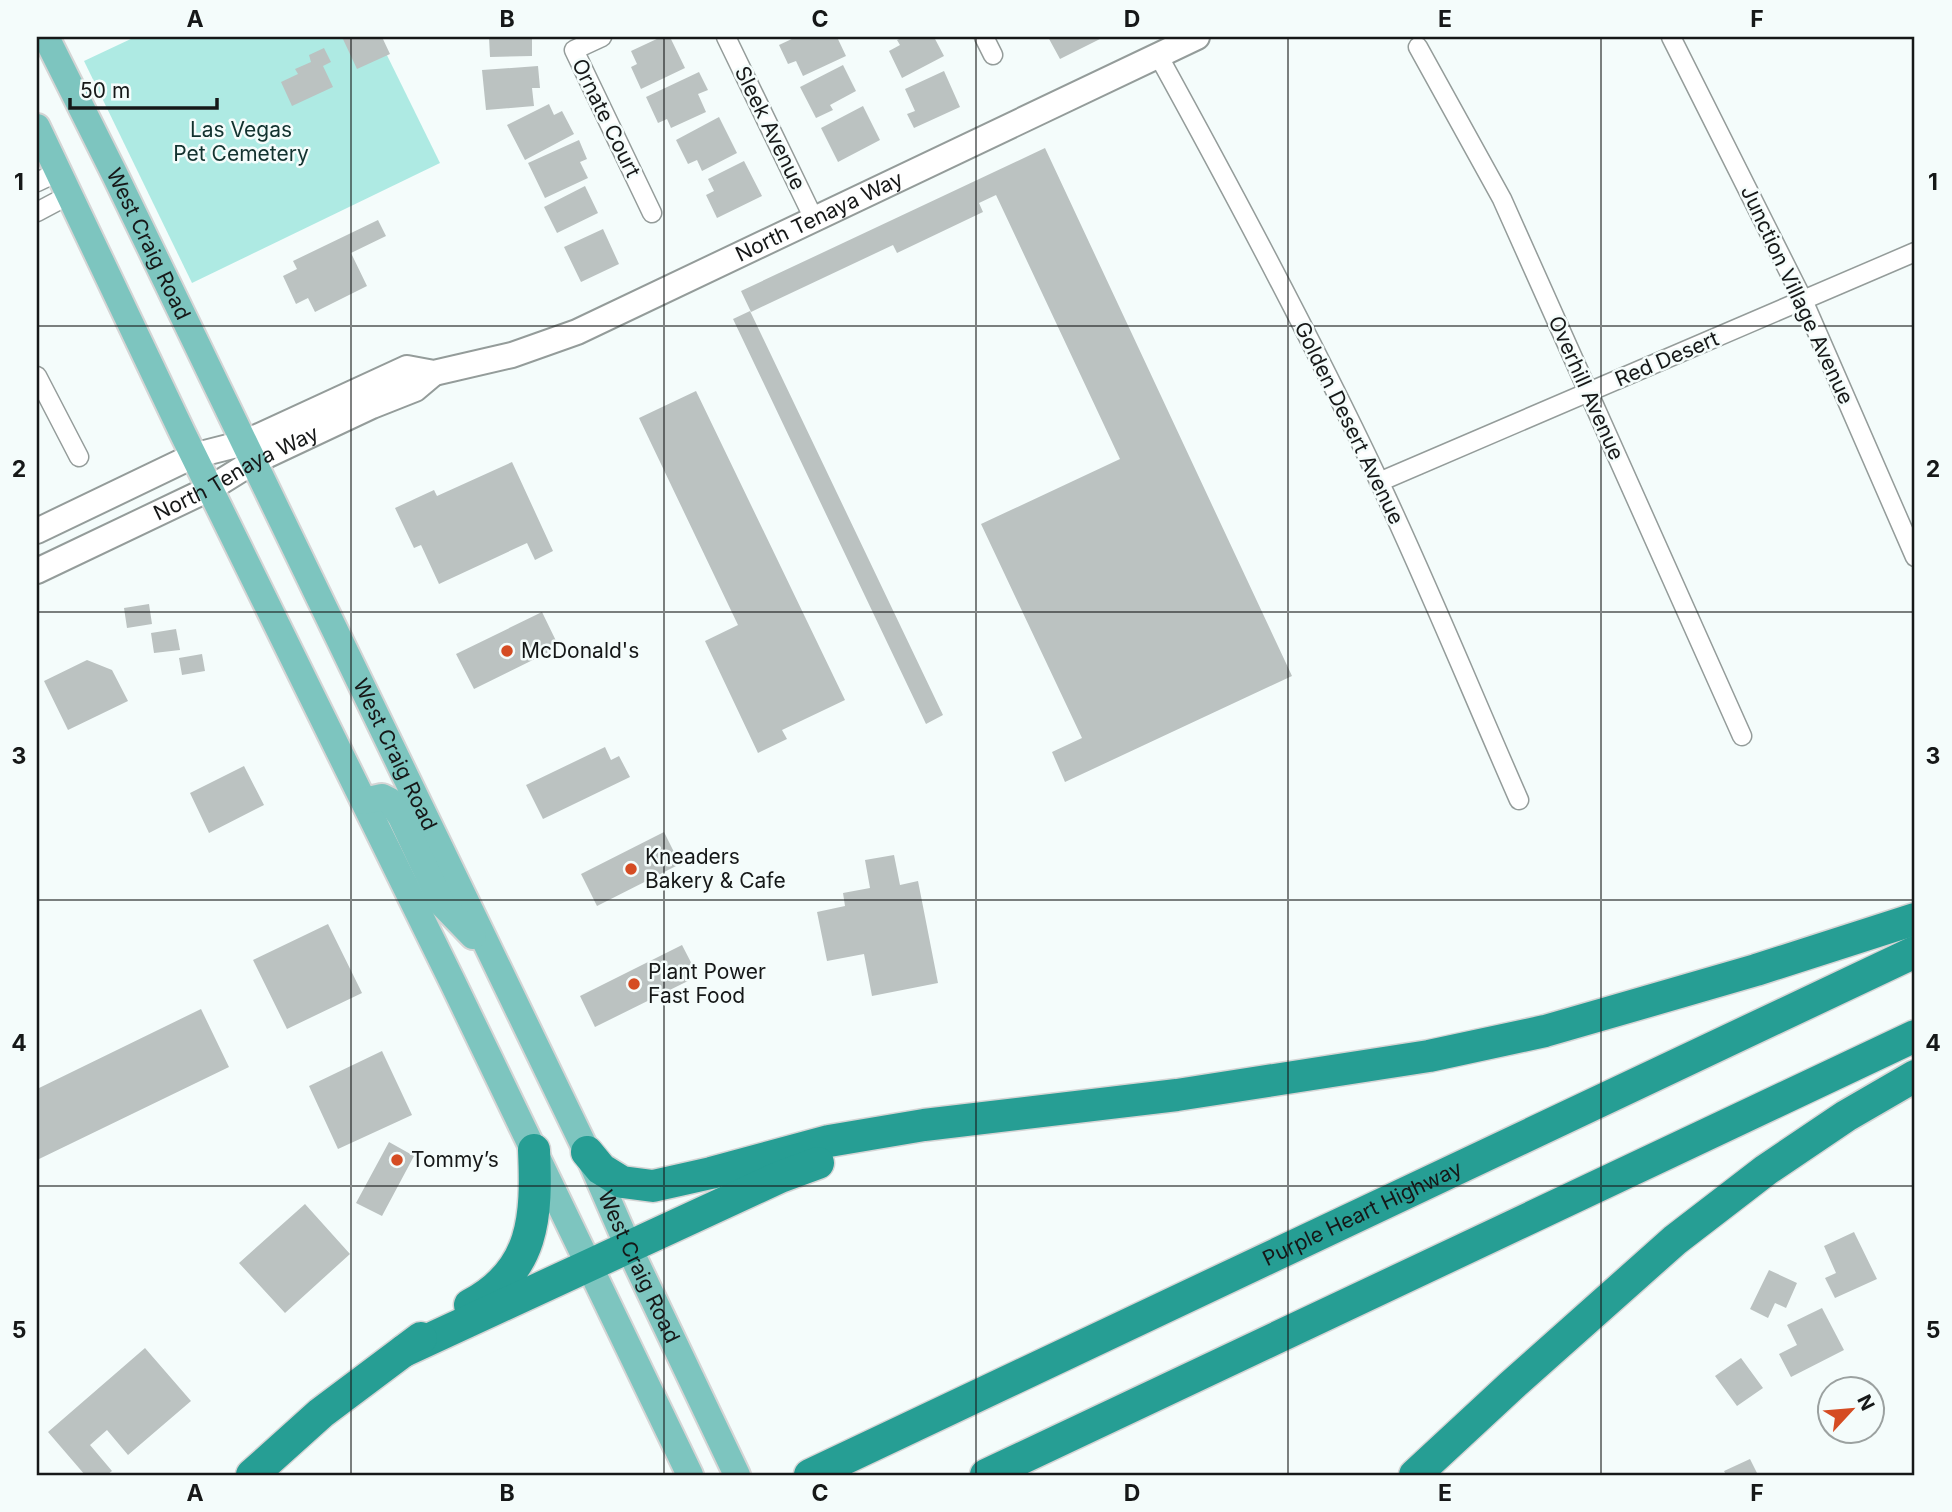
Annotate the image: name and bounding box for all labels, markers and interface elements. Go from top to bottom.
text: A [186,5,204,33]
text: B [499,5,515,33]
text: C [811,5,829,33]
text: D [1124,5,1140,33]
text: E [1438,5,1452,33]
text: F [1750,5,1764,33]
street label: Ornate Court [567,54,646,181]
street label: Sleek Avenue [730,62,811,194]
scale bar [70,66,217,110]
text: 50 m [80,78,130,103]
park label: Las Vegas Pet Cemetery [173,117,309,166]
street label: West Craig Road [102,164,196,324]
street label: North Tenaya Way [731,166,907,267]
text: 1 [14,168,24,196]
text: 1 [1928,168,1938,196]
street label: Junction Village Avenue [1736,182,1859,408]
street label: Overhill Avenue [1543,312,1629,464]
street label: Golden Desert Avenue [1289,317,1409,528]
street label: Red Desert [1611,325,1722,392]
street label: North Tenaya Way [150,420,322,525]
text: 2 [12,455,26,483]
text: 2 [1926,455,1940,483]
place label: McDonald's [521,638,639,663]
marker: McDonald's [499,643,515,659]
street label: West Craig Road [348,675,443,834]
text: 3 [12,742,26,770]
text: 3 [1926,742,1940,770]
place label: Kneaders Bakery & Cafe [645,844,786,893]
marker: Kneaders Bakery & Cafe [623,861,639,877]
place label: Plant Power Fast Food [648,959,766,1008]
marker: Plant Power Fast Food [626,976,642,992]
text: 4 [11,1029,27,1057]
text: 4 [1925,1029,1941,1057]
place label: Tommy’s [411,1147,499,1172]
marker: Tommy’s [389,1152,405,1168]
street label: Purple Heart Highway [1258,1155,1466,1271]
street label: West Craig Road [593,1186,685,1347]
text: 5 [12,1316,26,1344]
text: 5 [1926,1316,1940,1344]
north arrow [1815,1376,1885,1446]
text: N [1852,1391,1879,1414]
text: A [186,1479,204,1507]
text: B [499,1479,515,1507]
text: C [811,1479,829,1507]
text: D [1124,1479,1140,1507]
text: E [1438,1479,1452,1507]
text: F [1750,1479,1764,1507]

